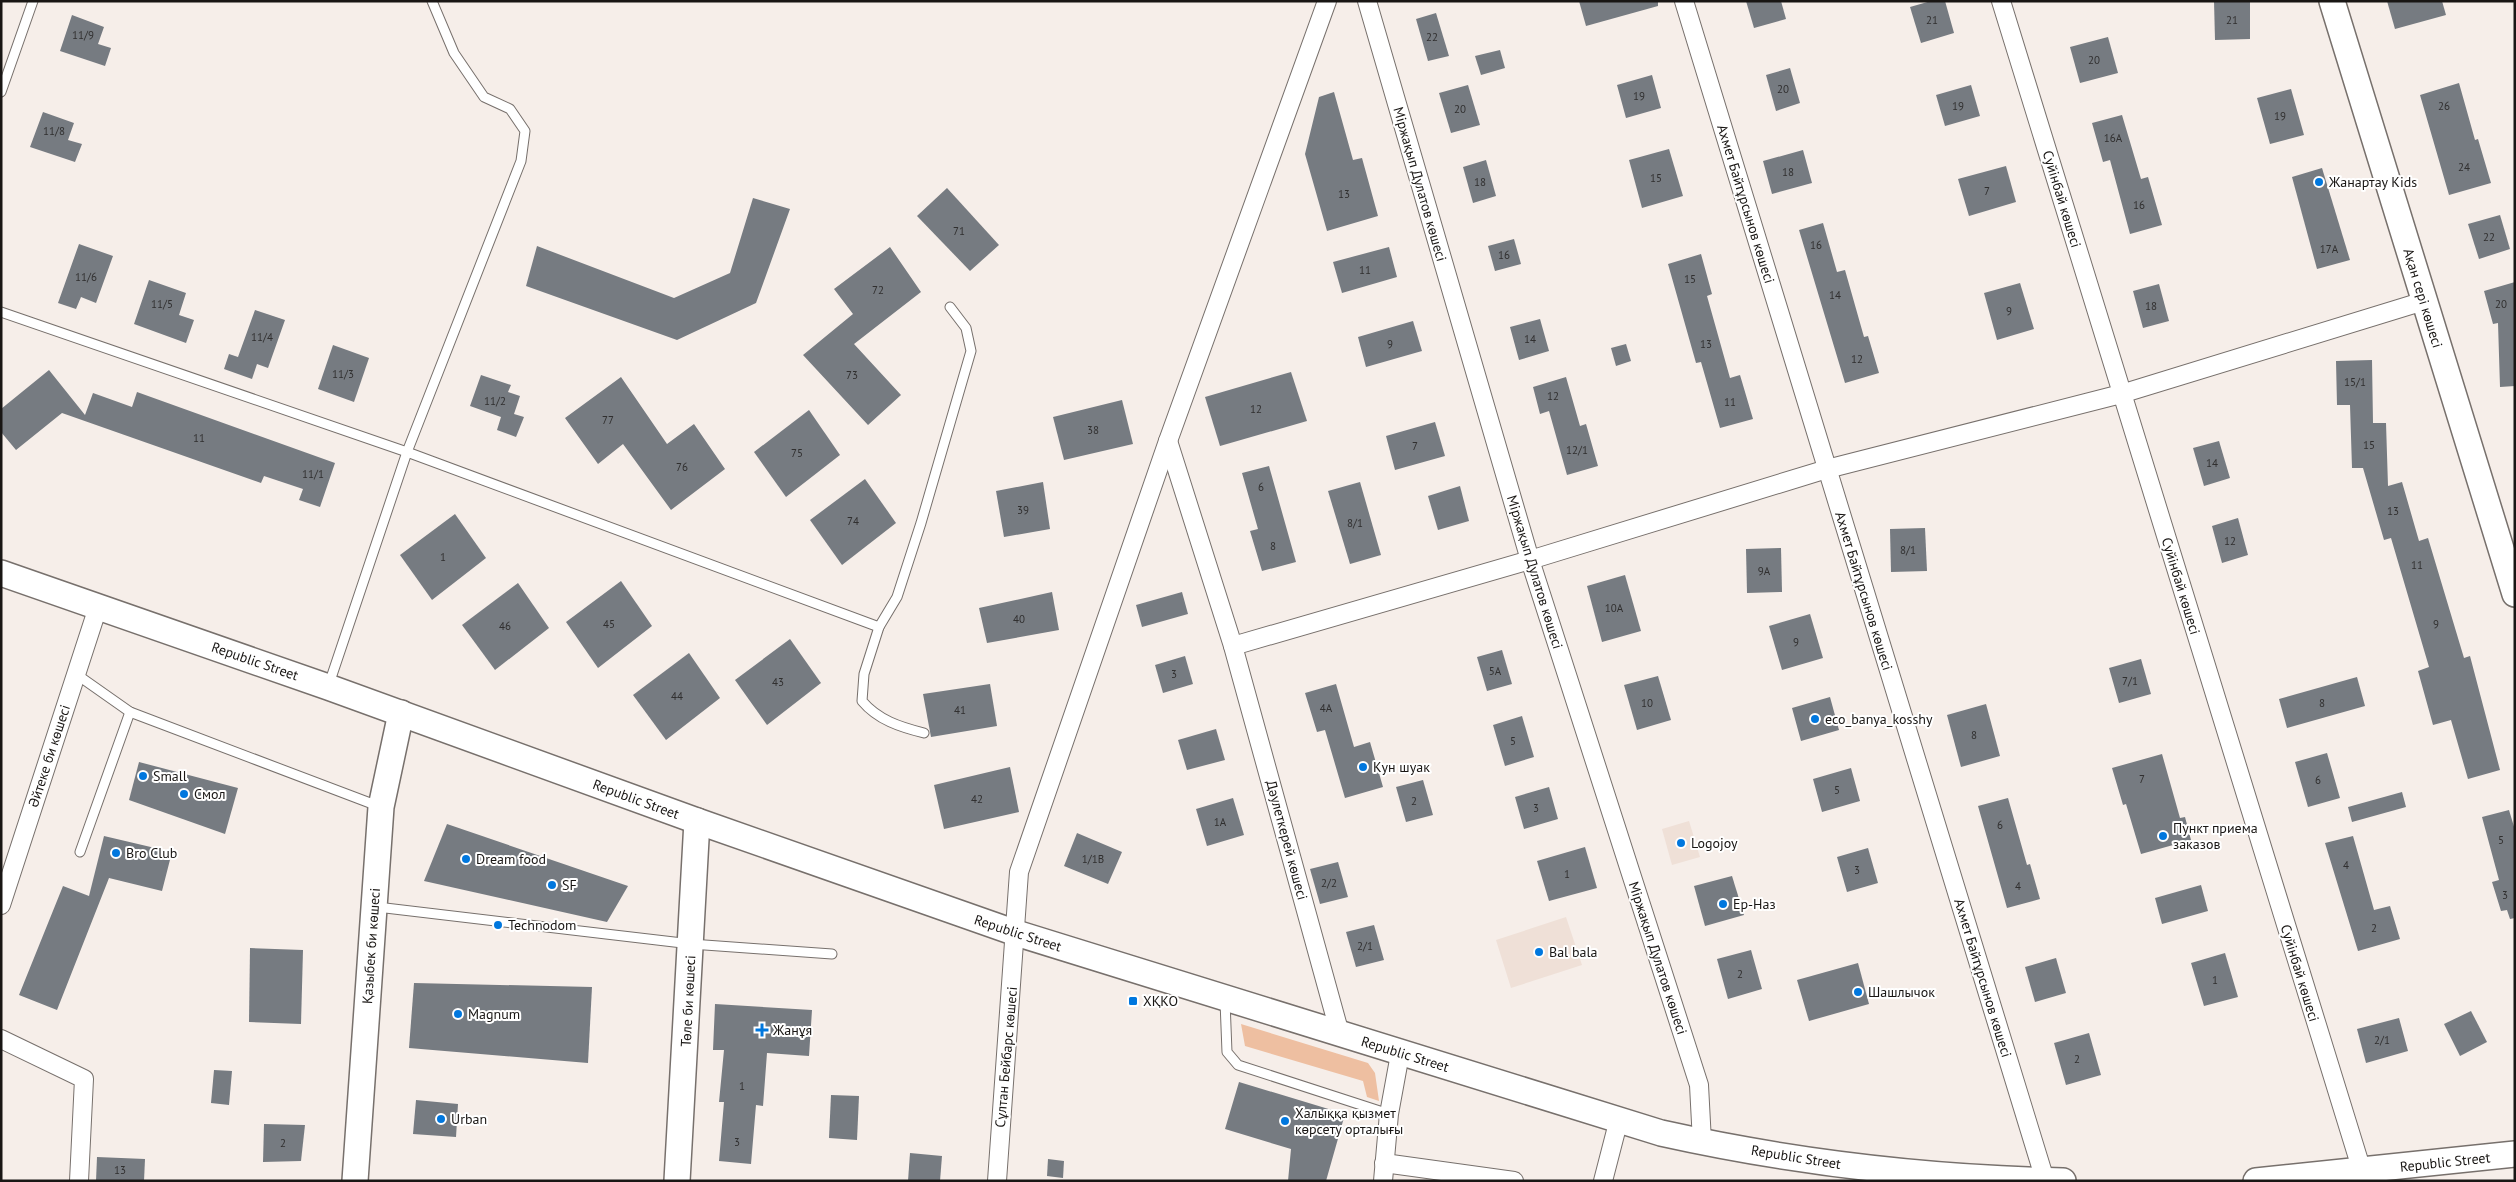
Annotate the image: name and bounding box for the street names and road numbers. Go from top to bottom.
street label: Міржақып Дулатов көшесі [1389,105,1451,263]
street label: Ахмет Байтұрсынов көшесі [1713,122,1779,286]
street label: Суйінбай көшесі [2039,148,2085,250]
street label: Ақан сері көшесі [2399,246,2447,350]
street label: Міржақып Дулатов көшесі [1503,493,1567,651]
street label: Ахмет Байтұрсынов көшесі [1831,509,1897,673]
street label: Суйінбай көшесі [2158,535,2204,637]
street label: Republic Street [209,638,301,684]
street label: Әйтеке би көшесі [24,702,74,810]
street label: Republic Street [590,775,682,823]
street label: Дәулеткерей көшесі [1262,778,1312,902]
street label: Міржақып Дулатов көшесі [1625,879,1691,1037]
street label: Қазыбек би көшесі [358,887,384,1005]
street label: Ахмет Байтұрсынов көшесі [1950,896,2016,1060]
street label: Republic Street [972,910,1064,956]
street label: Суйінбай көшесі [2277,922,2323,1024]
street label: Төле би көшесі [677,955,699,1047]
street label: Сұлтан Бейбарс көшесі [991,986,1021,1128]
street label: Republic Street [1359,1032,1451,1076]
street label: Republic Street [1750,1141,1842,1173]
street label: Republic Street [2399,1148,2491,1176]

